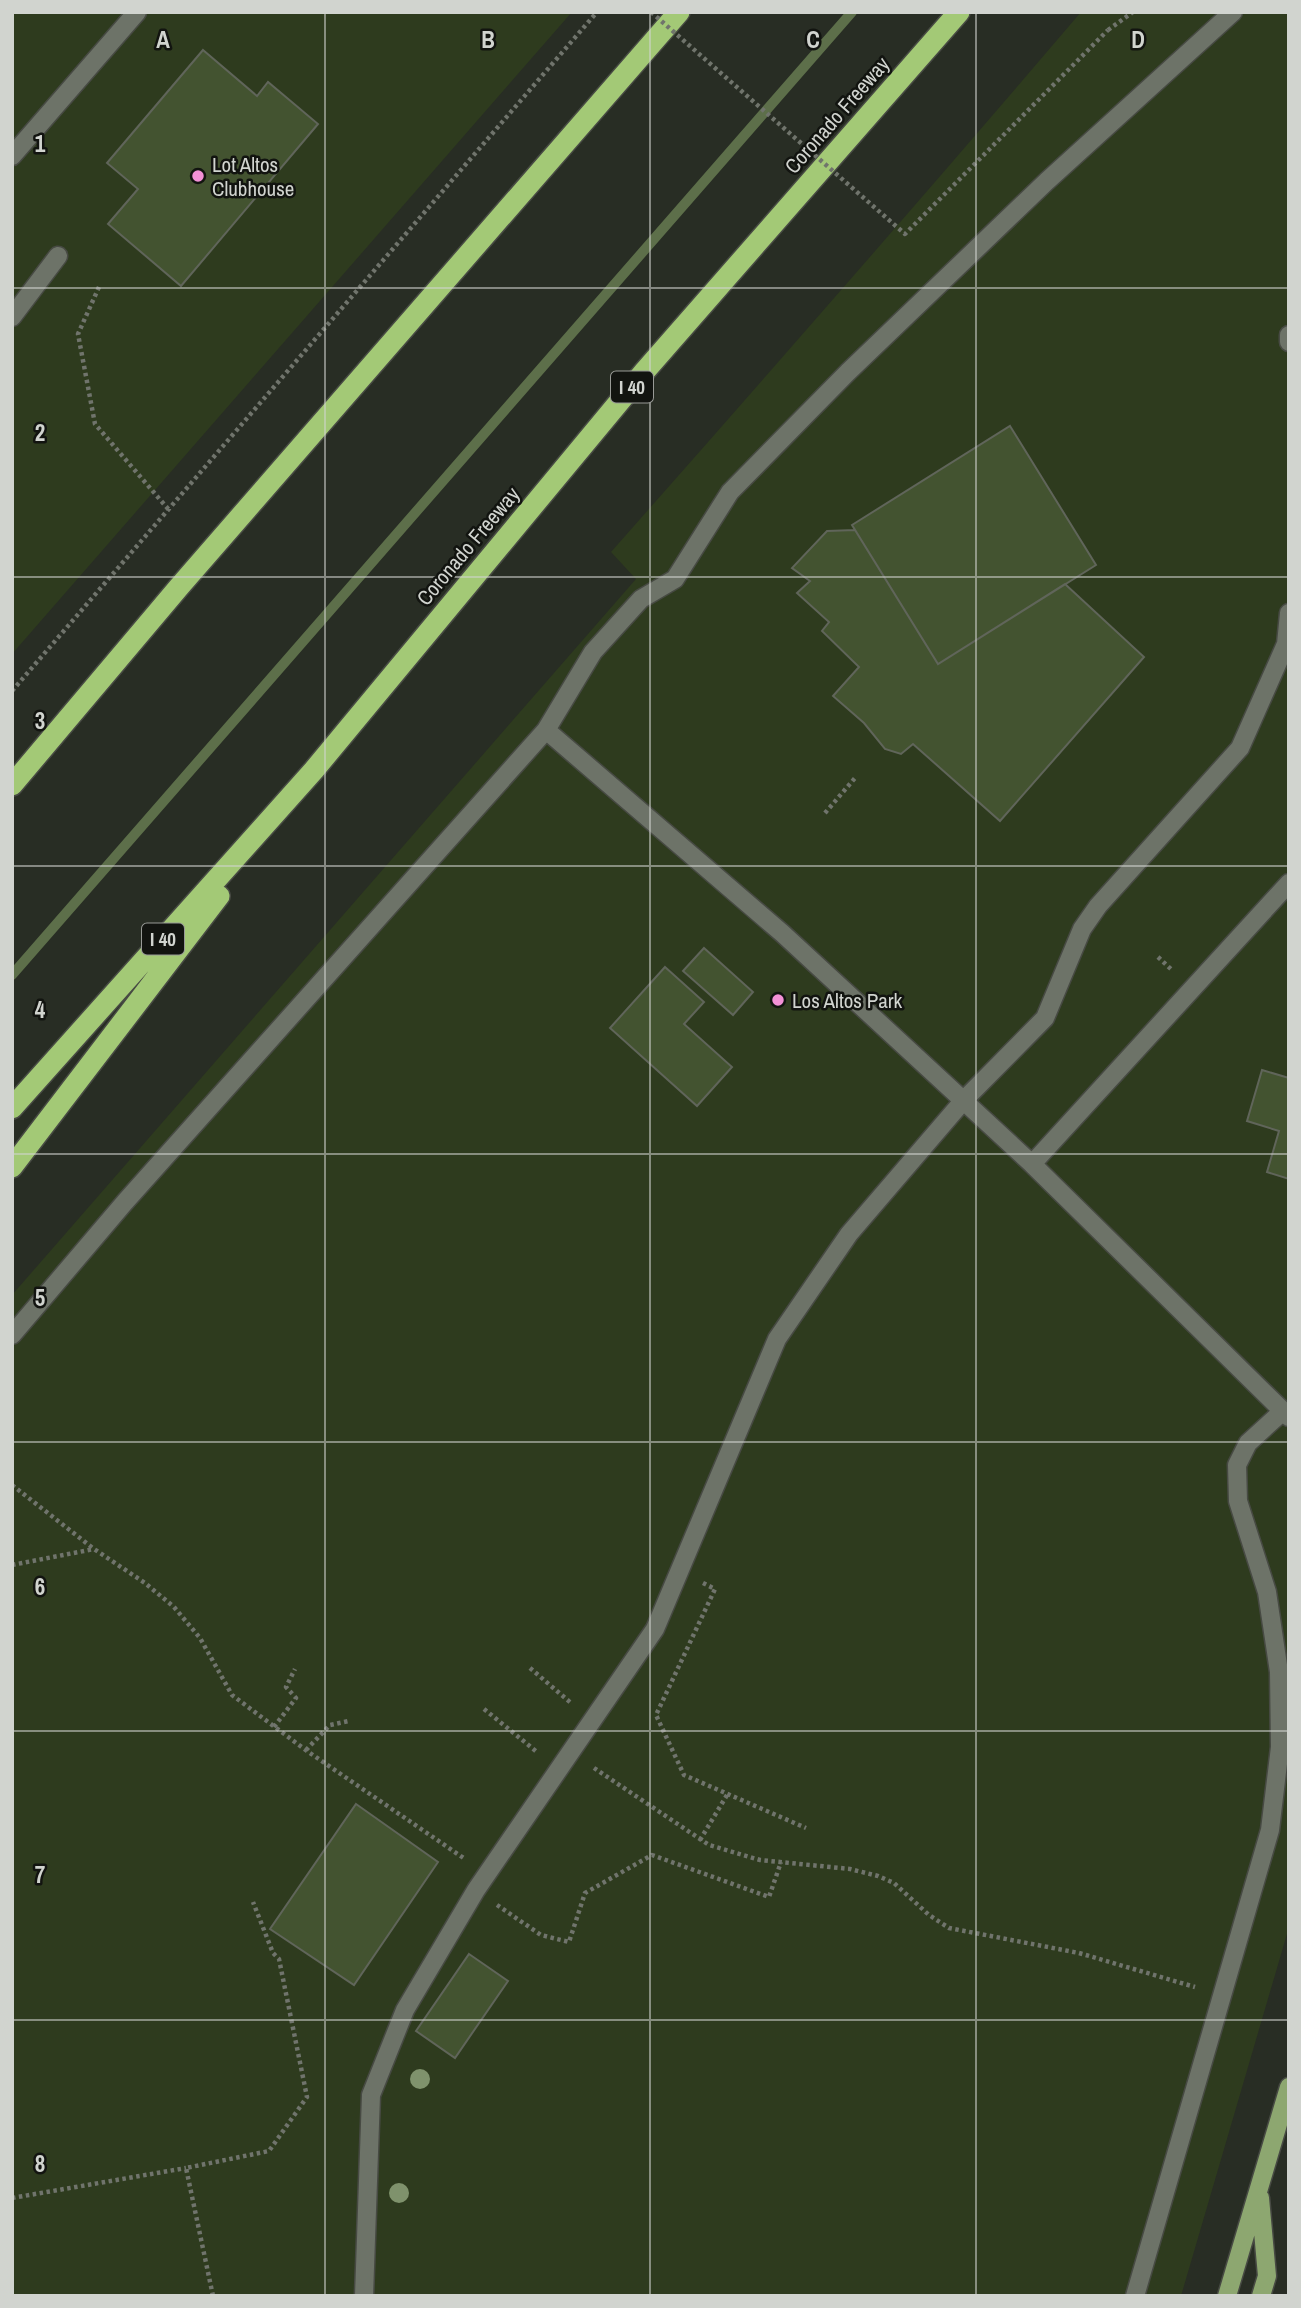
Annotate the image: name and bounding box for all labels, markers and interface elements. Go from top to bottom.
text: A [156,24,170,55]
text: B [481,24,495,55]
text: C [806,24,820,55]
text: D [1131,24,1145,55]
street label: Coronado Freeway [778,50,896,180]
text: 1 [35,128,46,159]
place label: Lot Altos Clubhouse [212,150,294,203]
marker: Lot Altos Clubhouse [190,168,206,184]
road number: I 40 [611,372,653,402]
text: 2 [35,417,45,448]
street label: Coronado Freeway [410,480,526,611]
text: 3 [35,705,45,736]
road number: I 40 [142,923,184,954]
place label: Los Altos Park [792,986,902,1015]
marker: Los Altos Park [770,992,786,1008]
text: 4 [35,994,46,1025]
text: 5 [35,1282,45,1313]
text: 6 [35,1571,45,1602]
text: 7 [35,1859,45,1890]
text: 8 [35,2148,45,2179]

